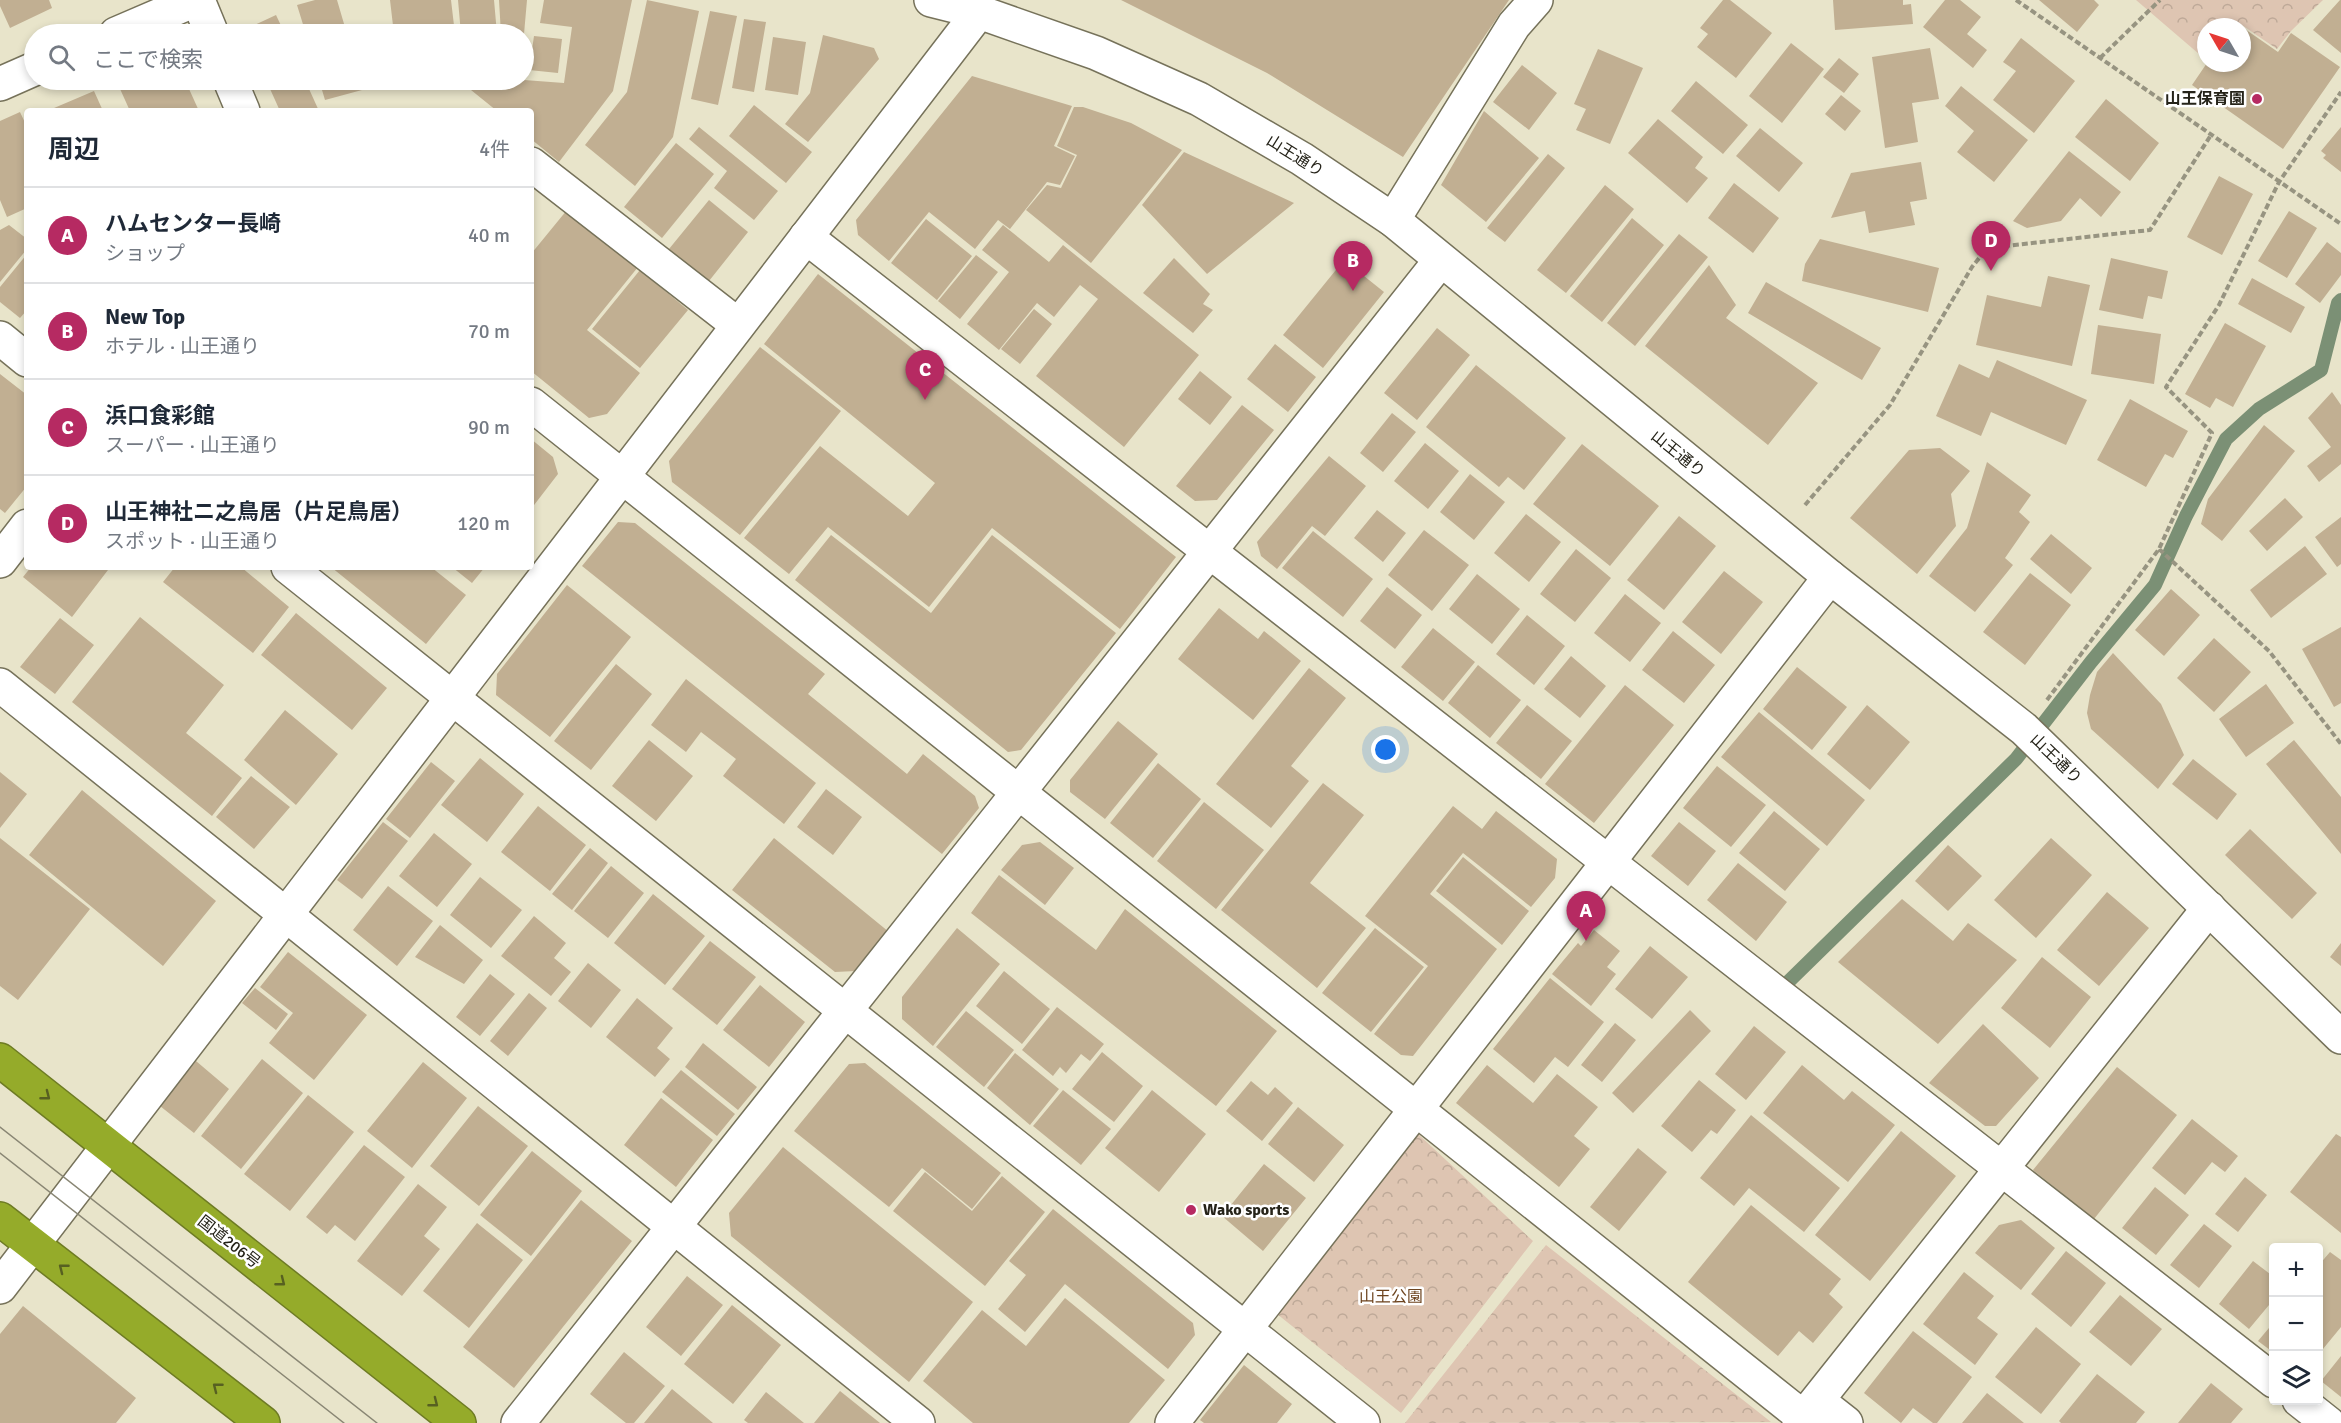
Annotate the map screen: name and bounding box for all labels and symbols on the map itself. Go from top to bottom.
north arrow [2197,18,2251,72]
place label: 山王保育園 [2165,89,2245,109]
marker: 山王保育園 [2250,92,2264,106]
street label: 山王通り [1263,131,1327,181]
pin: D [1972,222,2010,271]
pin: B [1334,242,1372,291]
pin: C [906,350,944,400]
street label: 山王通り [1647,426,1709,482]
street label: 山王通り [2026,730,2086,788]
your location [1371,735,1400,764]
pin: A [1566,892,1606,941]
one-way arrow [39,1089,50,1100]
place label: Wako sports [1203,1200,1289,1220]
marker: Wako sports [1184,1203,1198,1217]
street label: 国道206号 [194,1211,264,1273]
one-way arrow [58,1264,69,1275]
one-way arrow [274,1275,285,1286]
park label: 山王公園 [1359,1287,1423,1307]
one-way arrow [213,1384,224,1395]
one-way arrow [427,1396,438,1407]

